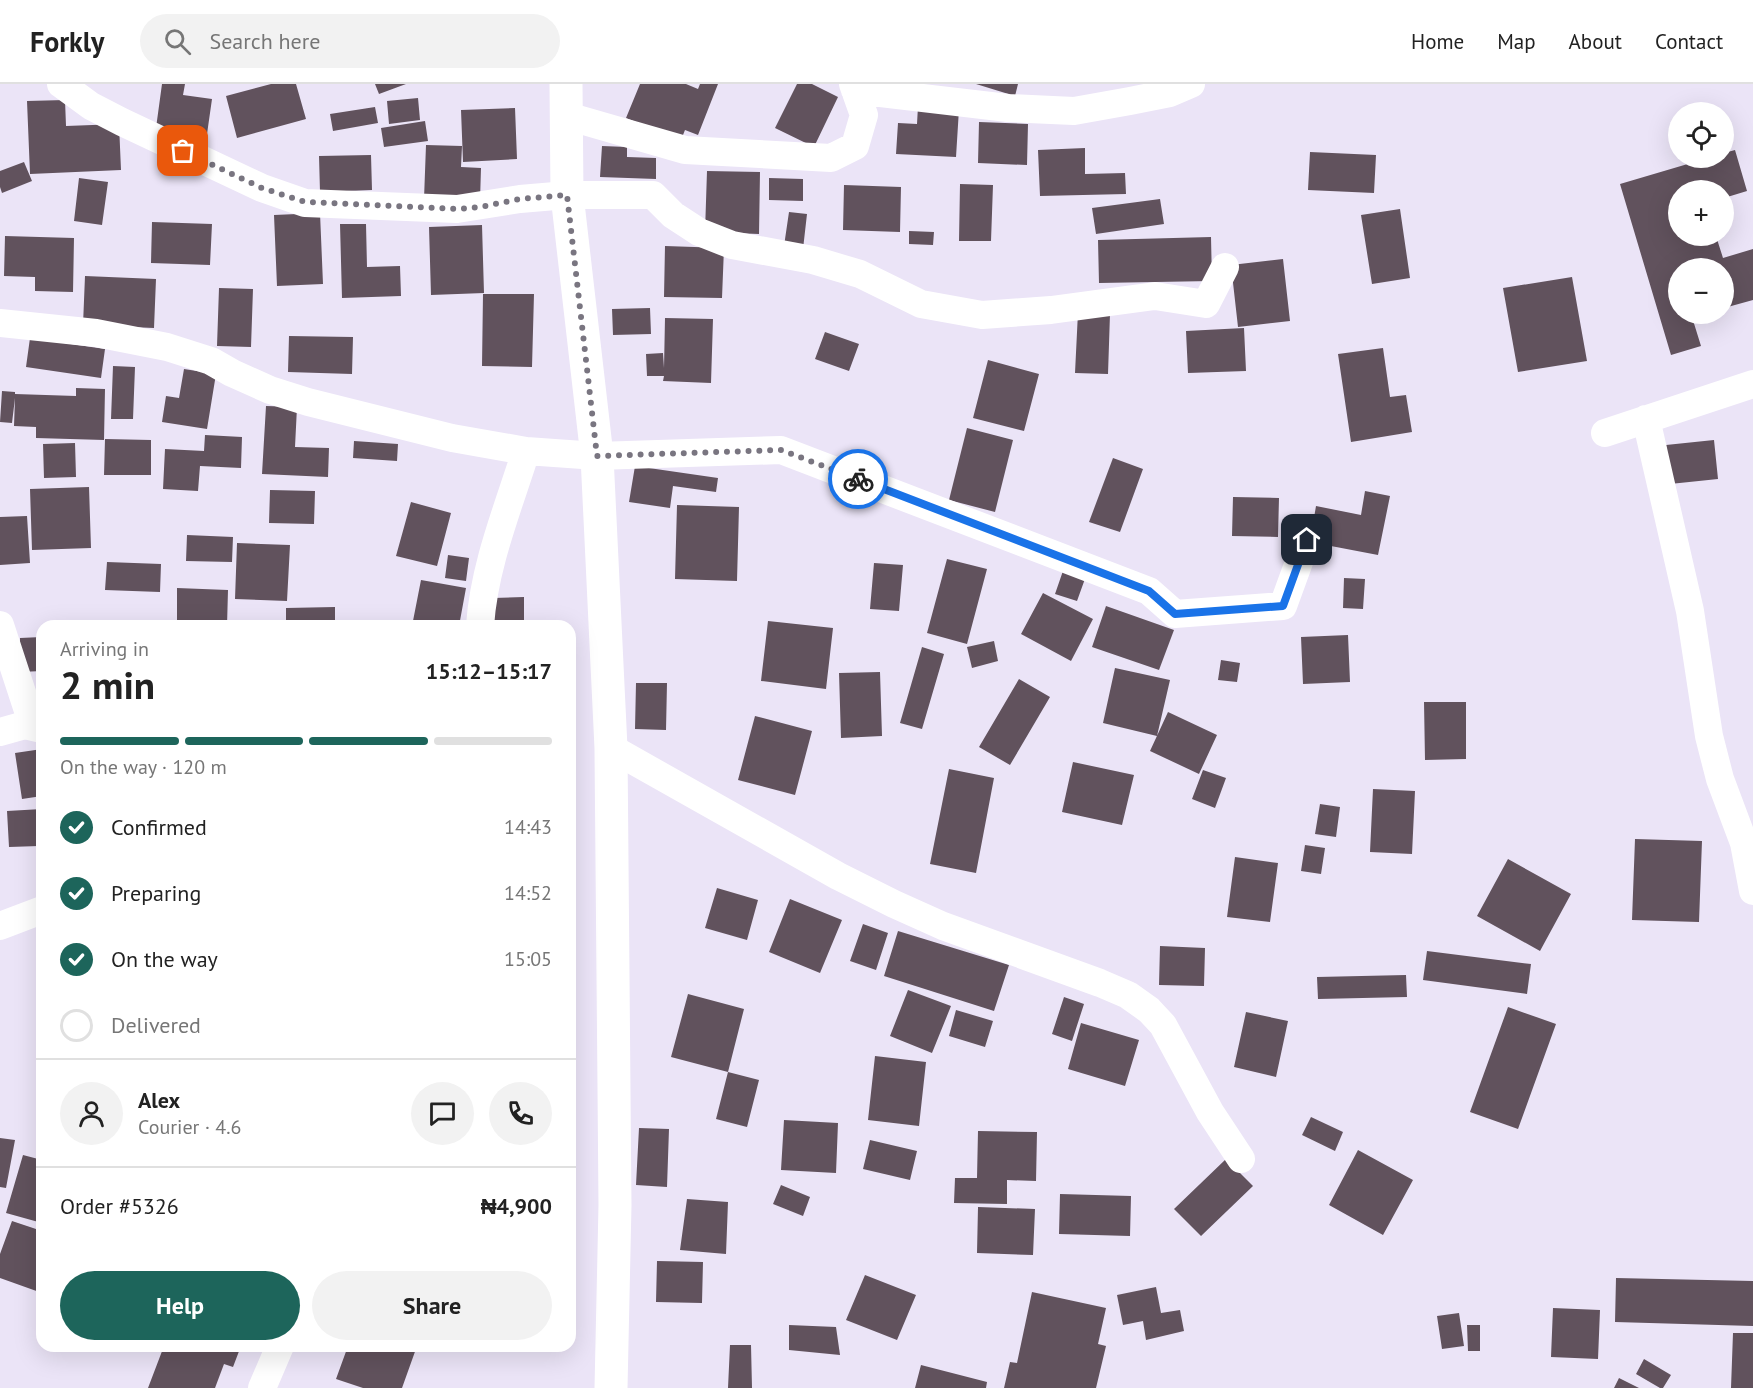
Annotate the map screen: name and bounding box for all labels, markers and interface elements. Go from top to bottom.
search box [140,14,560,68]
text: Forkly [30,23,104,60]
icon: search [161,25,194,58]
text: Search here [209,27,320,55]
text: Home [1411,28,1464,55]
text: Map [1497,28,1536,55]
text: About [1569,28,1622,55]
text: Contact [1655,28,1723,55]
map controls [1668,102,1734,324]
button: locate [1668,102,1734,168]
pin [157,125,208,176]
icon: bag [166,134,199,167]
button: + [1668,180,1734,246]
button: − [1668,258,1734,324]
courier [828,449,888,509]
icon: bike [842,463,875,496]
pin [1281,514,1332,565]
icon: home [1290,523,1323,556]
text: Arriving in [60,636,149,662]
text: 15:12–15:17 [426,657,552,685]
text: 2 min [60,659,155,710]
text: On the way · 120 m [60,754,227,780]
icon: check [60,811,93,844]
text: Confirmed [111,813,207,841]
text: 14:43 [504,814,552,840]
icon: check [60,877,93,910]
text: Preparing [111,879,201,907]
text: 14:52 [504,880,552,906]
icon: check [60,943,93,976]
text: On the way [111,945,218,973]
text: 15:05 [504,946,552,972]
text: Delivered [111,1011,201,1039]
button: person [60,1082,123,1145]
button: chat [411,1082,474,1145]
button: phone [489,1082,552,1145]
text: Alex [138,1086,180,1114]
text: Courier · 4.6 [138,1114,241,1140]
text: Order #5326 [60,1192,179,1220]
text: ₦4,900 [481,1192,552,1220]
button: Help [60,1271,300,1340]
button: Share [312,1271,552,1340]

